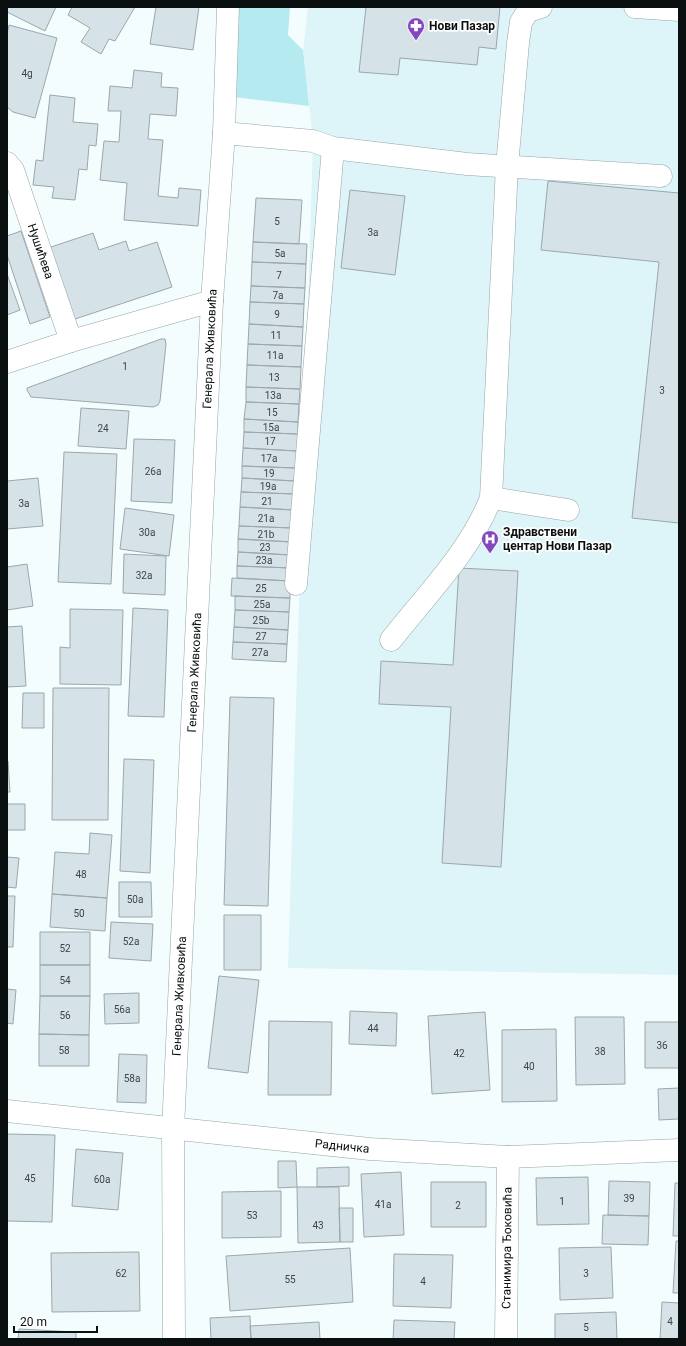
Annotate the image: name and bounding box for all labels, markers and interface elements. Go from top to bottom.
pharmacy icon: Нови Пазар [406,16,426,41]
place label: Нови Пазар [429,19,495,33]
house number: 4g [21,68,33,79]
house number: 5 [274,216,280,227]
street label: Нушићева [25,222,56,281]
house number: 3a [367,227,379,238]
house number: 5a [274,248,286,259]
house number: 7 [276,270,282,281]
street label: Генерала Живковића [200,288,220,409]
house number: 7a [272,290,284,301]
house number: 9 [274,309,280,320]
house number: 11 [270,330,282,341]
house number: 11a [267,350,283,361]
house number: 1 [122,361,128,372]
house number: 13 [268,372,280,383]
house number: 3 [659,385,665,396]
house number: 13a [265,390,281,401]
house number: 15 [266,407,278,418]
house number: 15a [263,422,279,433]
house number: 24 [97,423,109,434]
house number: 17 [264,436,276,447]
house number: 17a [261,453,277,464]
house number: 26a [145,466,161,477]
house number: 19 [263,468,275,479]
house number: 19a [260,481,276,492]
house number: 21 [261,496,273,507]
house number: 3a [18,498,30,509]
house number: 21a [258,513,274,524]
place label: Здравствени центар Нови Пазар [503,525,612,553]
house number: 30a [139,527,155,538]
house number: 21b [258,529,275,540]
hospital icon: Здравствени центар Нови Пазар [480,529,500,554]
house number: 23 [259,542,271,553]
house number: 23a [256,555,272,566]
house number: 32a [136,570,152,581]
house number: 25 [255,583,267,594]
house number: 25a [254,599,270,610]
street label: Генерала Живковића [185,612,204,733]
house number: 25b [253,615,270,626]
house number: 27 [255,631,267,642]
house number: 27a [252,647,268,658]
house number: 48 [75,869,87,880]
house number: 50a [127,894,143,905]
house number: 50 [73,908,85,919]
house number: 52a [123,936,139,947]
street label: Генерала Живковића [169,936,189,1056]
house number: 52 [59,943,71,954]
house number: 54 [59,975,71,986]
house number: 56a [114,1004,130,1015]
house number: 56 [59,1010,71,1021]
house number: 44 [367,1023,379,1034]
house number: 36 [656,1040,668,1051]
house number: 58 [58,1045,70,1056]
house number: 38 [594,1046,606,1057]
house number: 42 [453,1048,465,1059]
house number: 40 [523,1061,535,1072]
house number: 58a [124,1073,140,1084]
street label: Радничка [314,1136,370,1156]
house number: 45 [24,1173,36,1184]
house number: 60a [94,1174,110,1185]
street label: Станимира Ђоковића [499,1187,515,1309]
house number: 39 [623,1193,635,1204]
house number: 1 [559,1196,565,1207]
house number: 41a [375,1199,391,1210]
house number: 2 [455,1200,461,1211]
house number: 53 [246,1210,258,1221]
house number: 43 [312,1220,324,1231]
house number: 62 [115,1268,127,1279]
house number: 3 [583,1268,589,1279]
house number: 55 [284,1274,296,1285]
house number: 4 [420,1276,426,1287]
scale bar [14,1308,97,1334]
text: 20 m [20,1315,47,1329]
house number: 4 [667,1316,673,1327]
house number: 5 [583,1322,589,1333]

